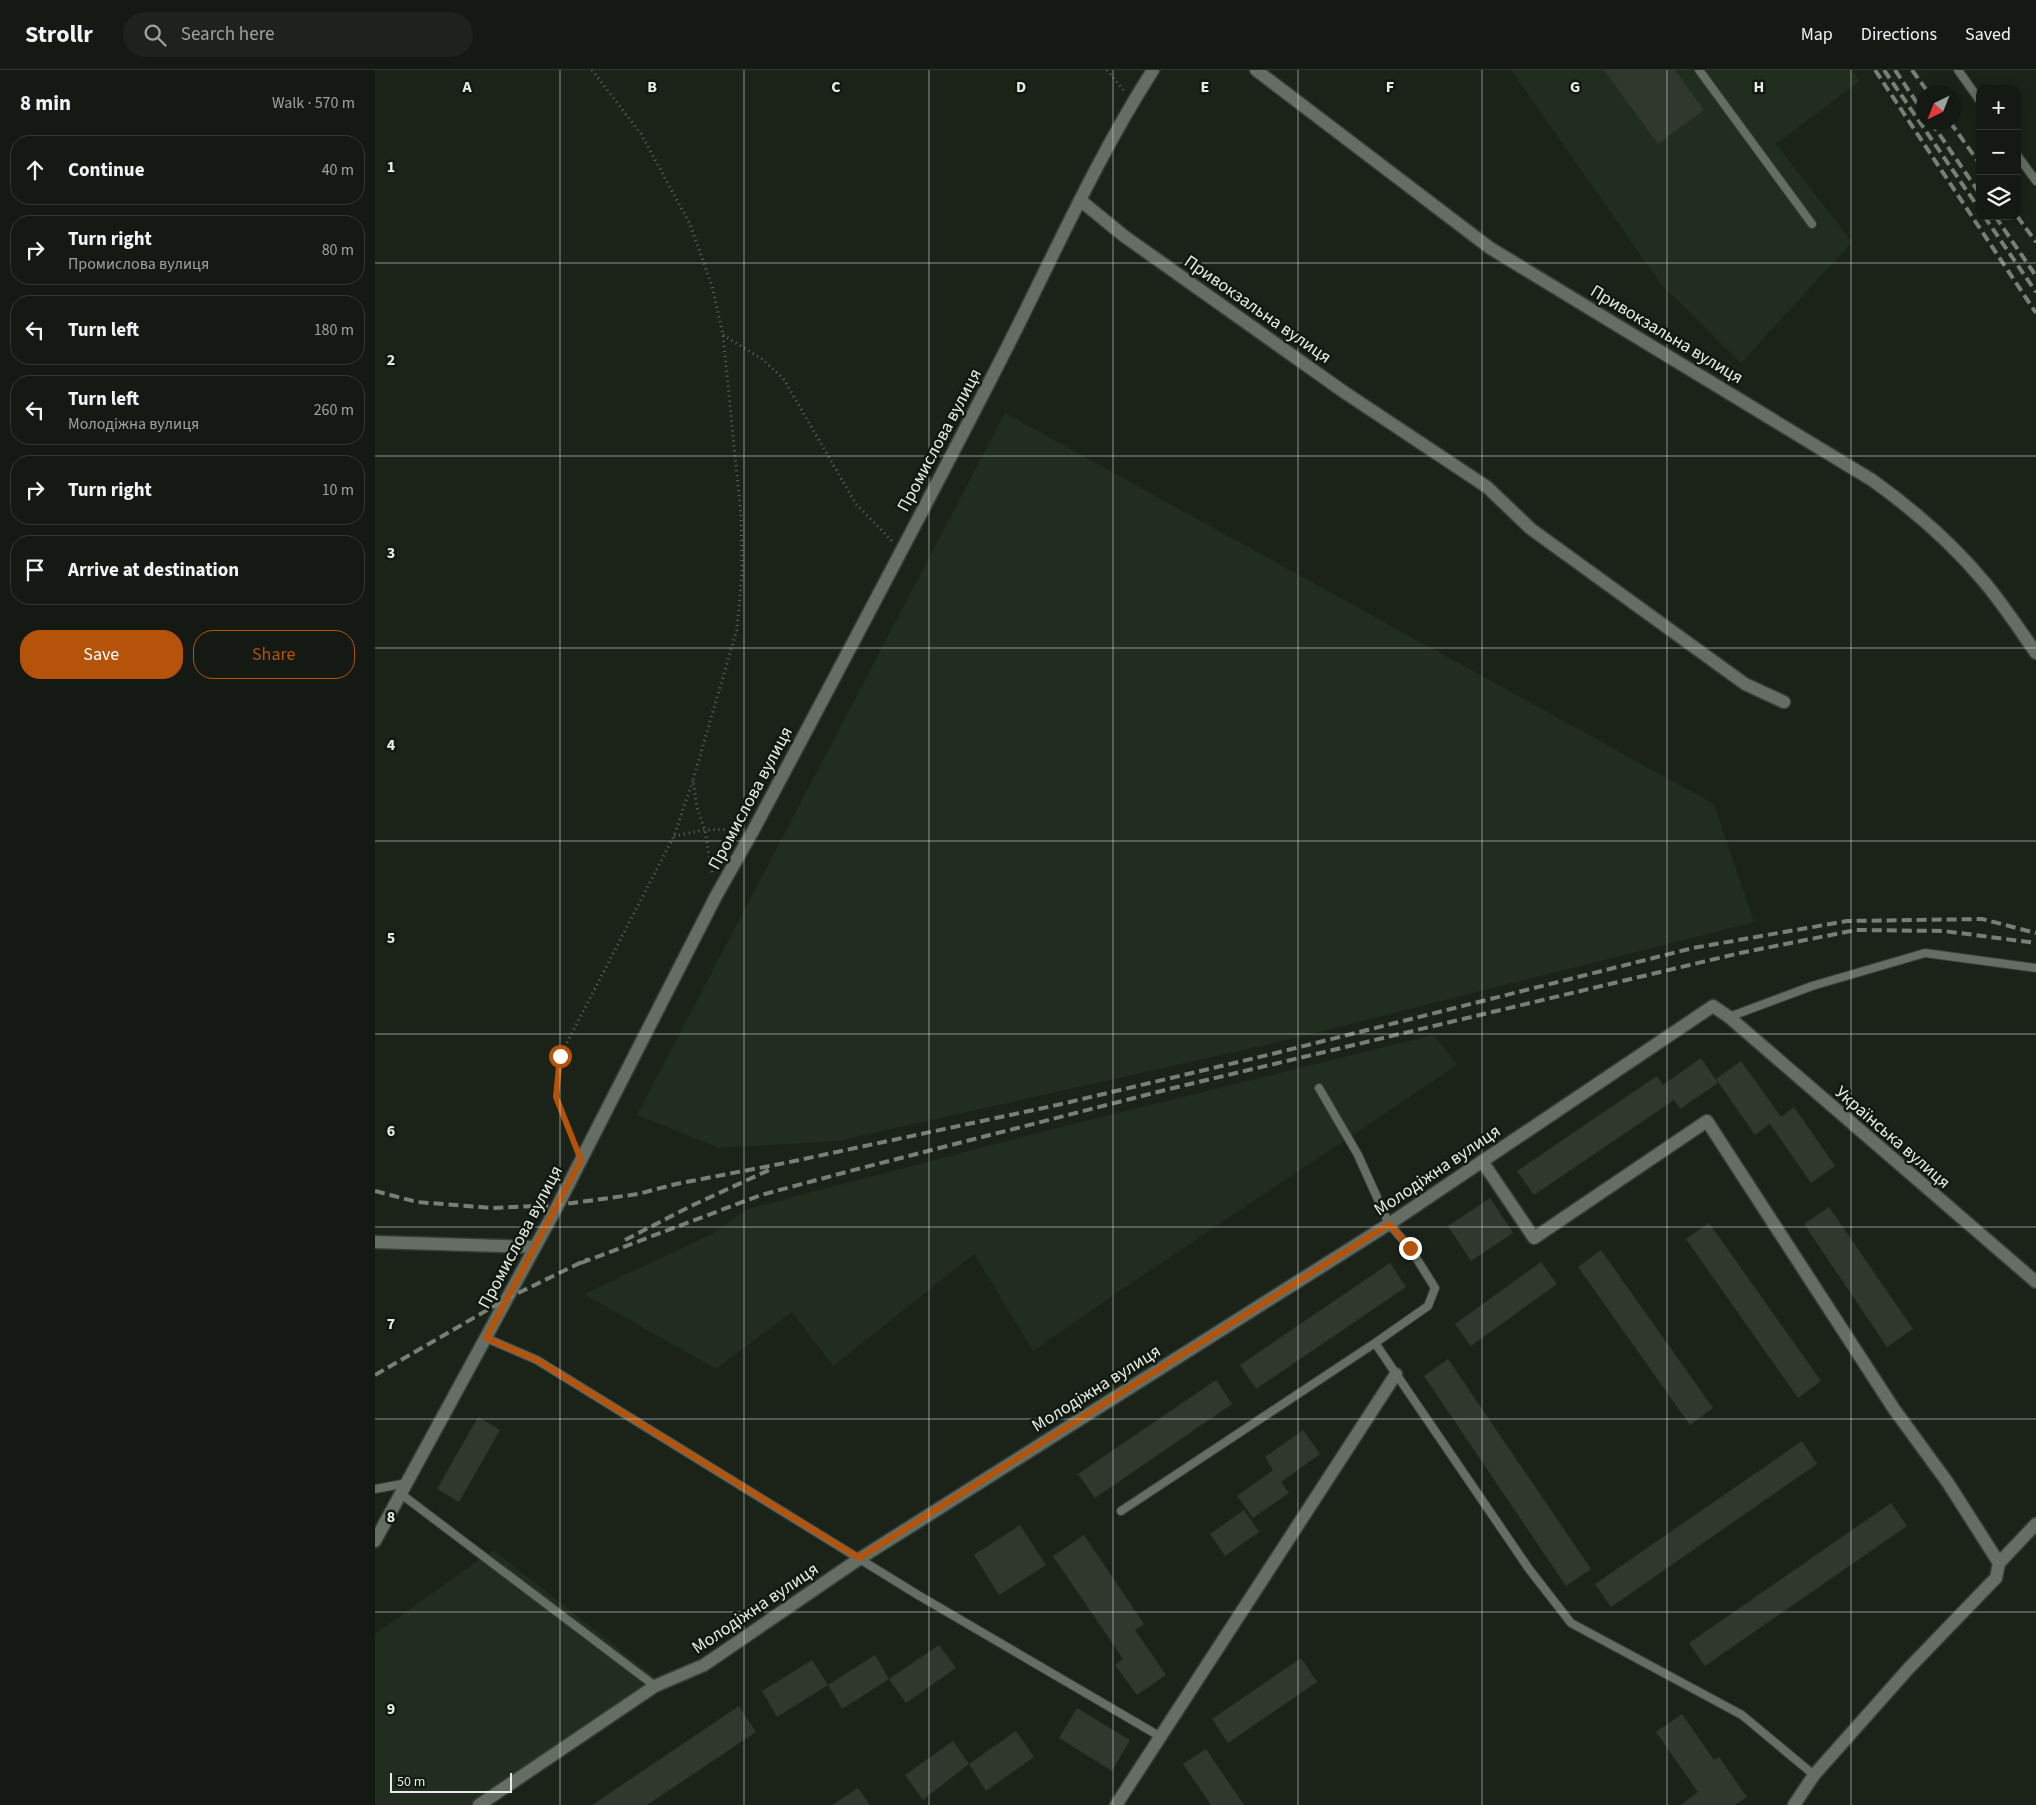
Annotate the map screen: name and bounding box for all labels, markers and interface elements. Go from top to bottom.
search box [123,12,473,57]
text: Strollr [25,17,93,52]
icon: search [141,21,169,49]
text: Search here [181,21,274,48]
text: Map [1801,22,1833,47]
text: Directions [1861,22,1937,47]
text: Saved [1965,22,2011,47]
text: A [461,76,472,98]
text: B [647,76,657,98]
text: C [831,76,841,98]
text: D [1016,76,1026,98]
text: E [1201,76,1209,98]
text: F [1386,76,1394,98]
text: G [1570,76,1580,98]
text: H [1754,76,1764,98]
north arrow [1916,85,1961,130]
map controls [1976,85,2021,220]
button: + [1976,85,2021,130]
text: 8 min [20,88,71,118]
text: Walk · 570 m [272,92,355,114]
button: − [1976,130,2021,175]
icon: ahead [21,156,49,184]
text: 1 [387,156,395,178]
text: Continue [68,157,145,184]
text: 40 m [322,159,354,181]
button: layers [1976,175,2021,220]
text: Turn right [68,226,152,253]
icon: right [21,236,49,264]
text: 80 m [322,239,354,261]
street label: Привокзальна вулиця [1179,249,1336,370]
text: Промислова вулиця [68,253,209,275]
street label: Привокзальна вулиця [1586,279,1748,390]
icon: left [21,316,49,344]
text: Turn left [68,317,139,344]
text: 180 m [314,319,354,341]
text: 2 [387,349,395,371]
street label: Промислова вулиця [891,364,988,516]
text: Turn left [68,386,139,413]
icon: left [21,396,49,424]
text: 260 m [314,399,354,421]
text: Молодіжна вулиця [68,413,199,435]
icon: right [21,476,49,504]
text: Turn right [68,477,152,504]
text: 10 m [322,479,354,501]
text: 3 [387,542,395,564]
icon: arrive [21,556,49,584]
text: Arrive at destination [68,557,239,584]
button: Save [20,630,183,679]
button: Share [193,630,355,679]
street label: Промислова вулиця [702,722,799,874]
text: 4 [387,734,396,756]
text: 5 [387,927,395,949]
route start [549,1045,572,1068]
street label: Українська вулиця [1829,1080,1956,1195]
street label: Молодіжна вулиця [1369,1119,1506,1222]
text: 6 [387,1120,395,1142]
street label: Промислова вулиця [472,1161,569,1313]
route end [1399,1237,1422,1260]
text: 7 [387,1313,395,1335]
street label: Молодіжна вулиця [1027,1339,1166,1438]
text: 8 [387,1506,395,1528]
street label: Молодіжна вулиця [687,1557,824,1660]
text: 9 [387,1698,395,1720]
scale bar [390,1770,513,1793]
text: 50 m [397,1772,425,1792]

